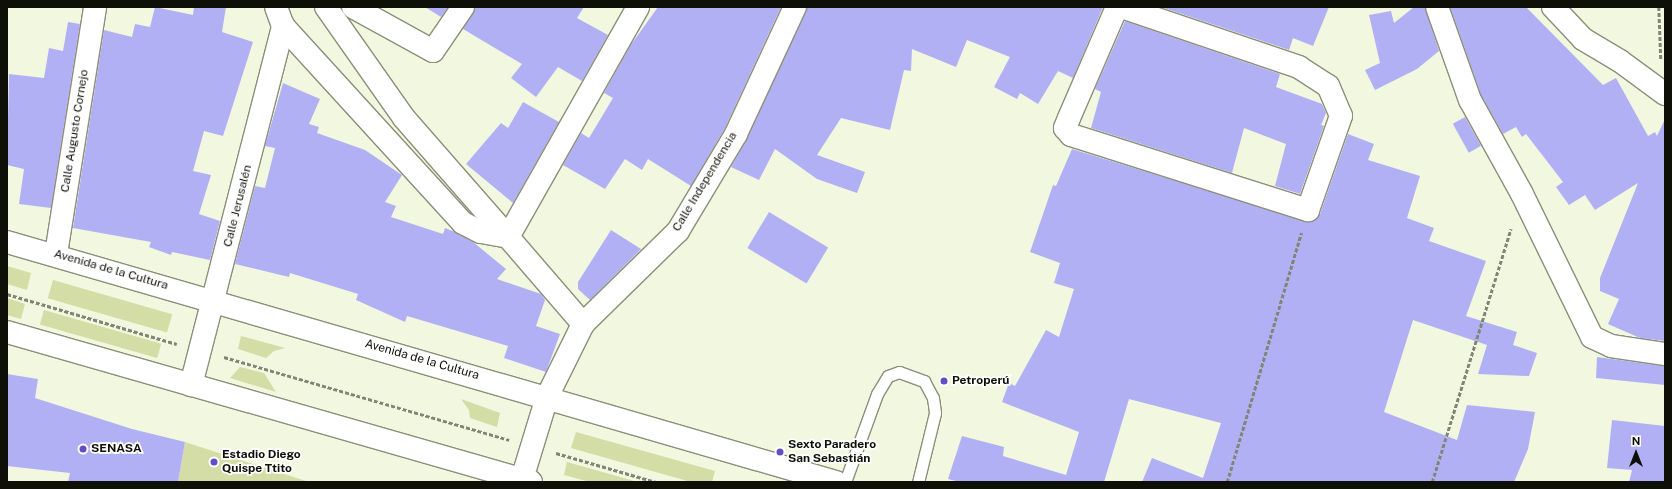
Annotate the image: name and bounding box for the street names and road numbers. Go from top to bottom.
street label: Calle Augusto Cornejo [58,68,92,194]
street label: Calle Independencia [670,130,740,234]
street label: Calle Jerusalén [221,163,255,249]
street label: Avenida de la Cultura [52,247,170,293]
street label: Avenida de la Cultura [363,337,481,383]

